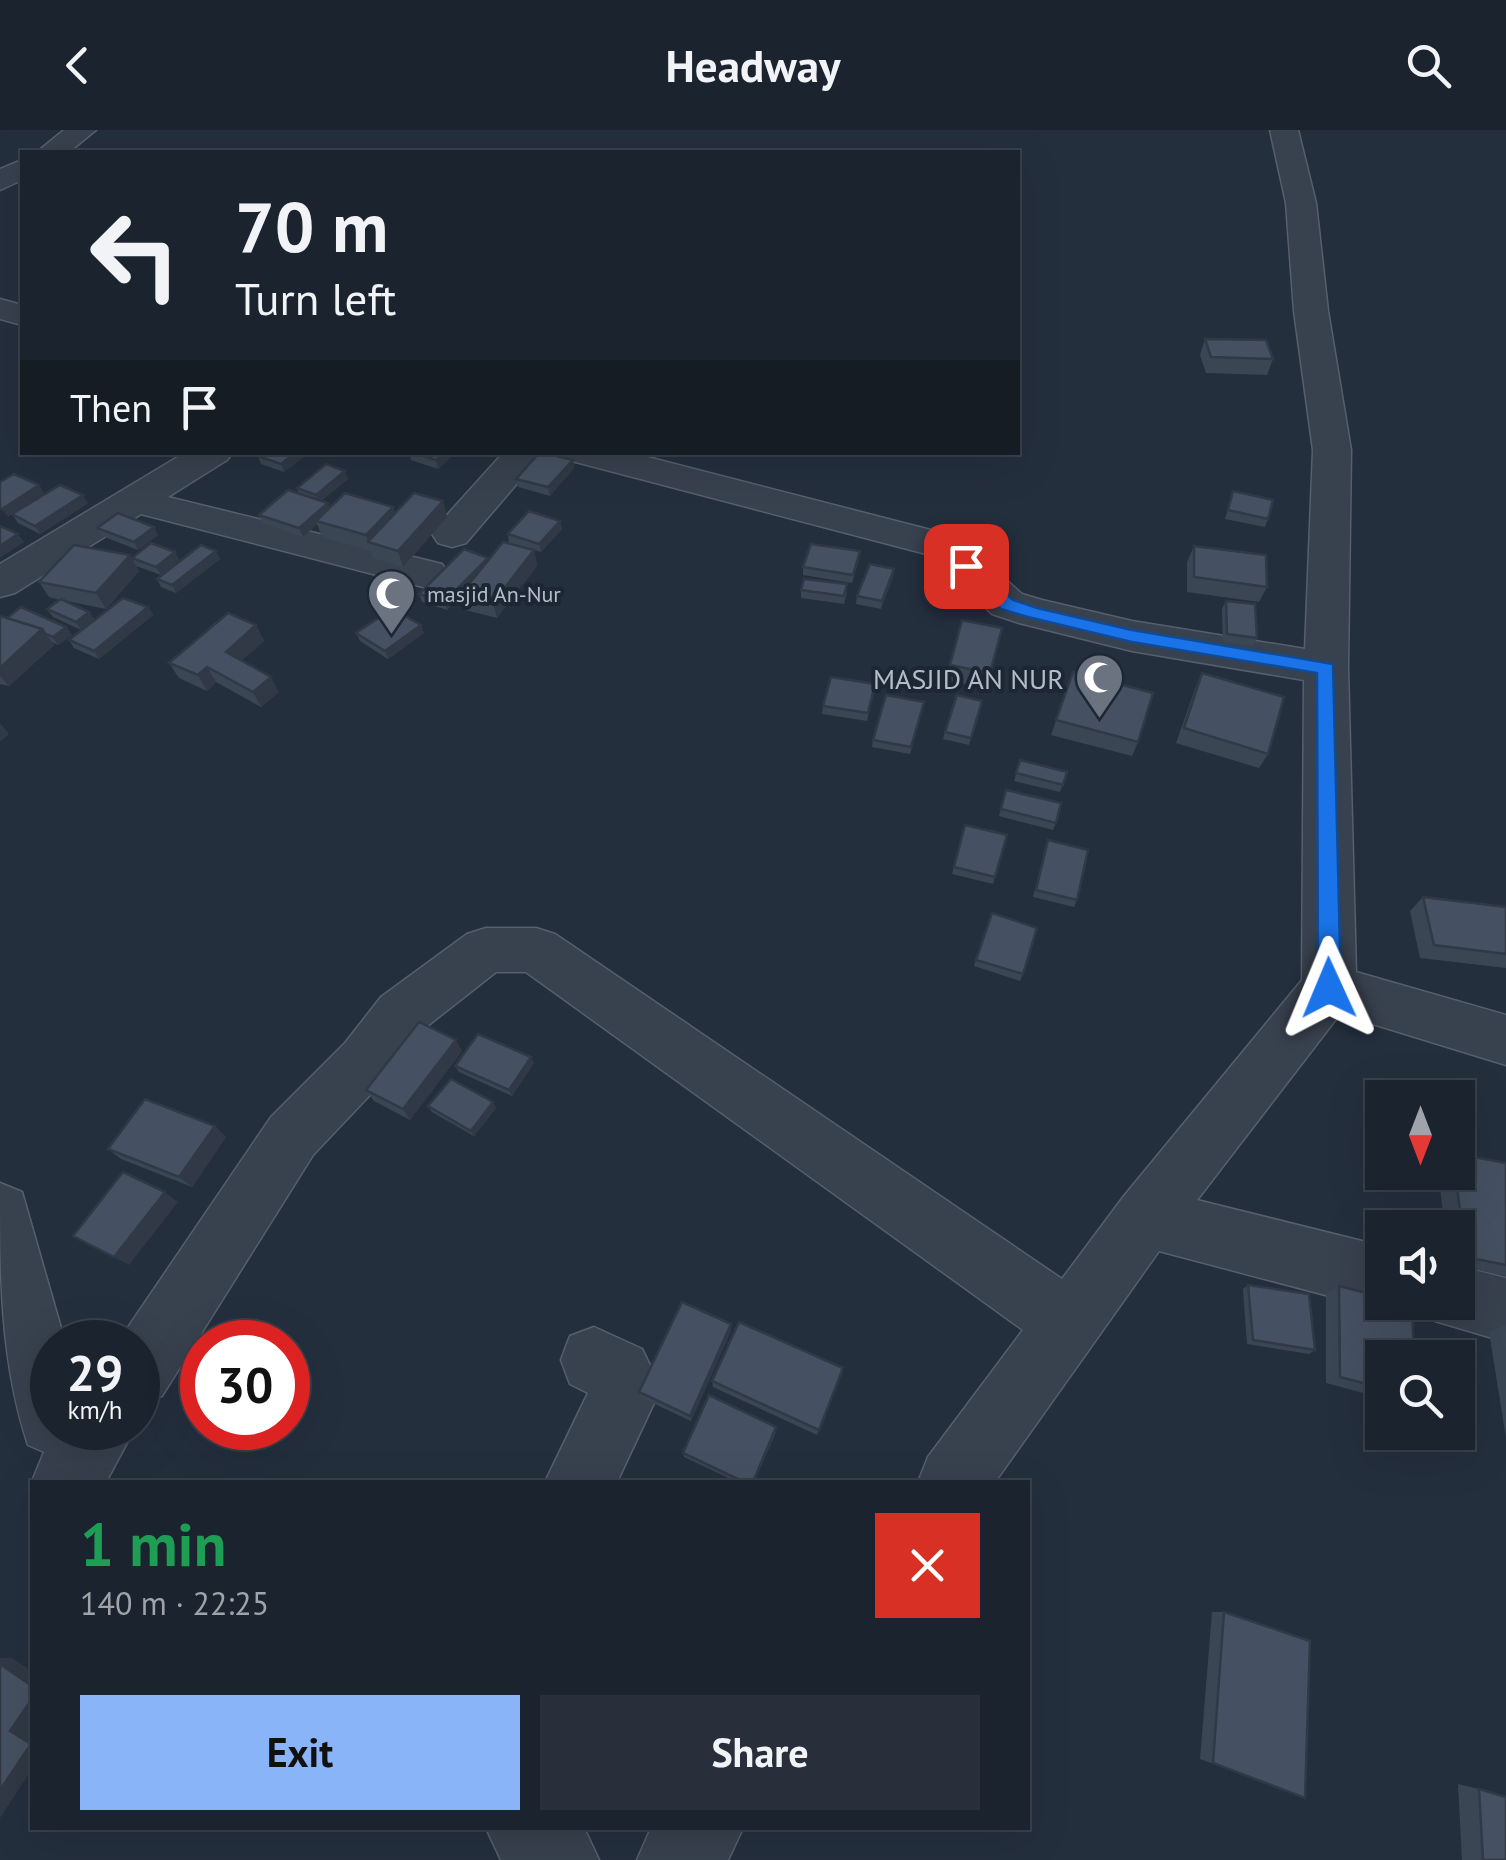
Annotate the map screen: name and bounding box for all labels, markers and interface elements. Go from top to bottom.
text: Headway [665,36,841,94]
icon: back [50,38,105,93]
icon: search [1401,38,1456,93]
text: 70 m [235,181,388,271]
icon: left [70,190,200,320]
text: Turn left [235,269,396,327]
icon: arrive [172,380,227,435]
text: Then [70,383,152,432]
pin [924,524,1009,609]
icon: arrive [939,539,994,594]
mosque icon: masjid An-Nur [366,568,418,636]
place label: masjid An-Nur [427,580,561,608]
mosque icon: MASJID AN NUR [1073,652,1125,720]
place label: MASJID AN NUR [873,660,1064,697]
position arrow [1277,936,1381,1040]
north arrow [1365,1080,1475,1190]
map controls [1365,1080,1475,1450]
button: sound [1365,1210,1475,1320]
speed limit sign: 30 [180,1320,310,1450]
text: 29 [67,1340,123,1405]
button: search [1365,1340,1475,1450]
text: km/h [68,1394,122,1426]
text: 1 min [80,1505,226,1583]
button: close [875,1513,980,1618]
text: 140 m · 22:25 [80,1582,269,1624]
button: Exit [80,1695,520,1810]
button: Share [540,1695,980,1810]

